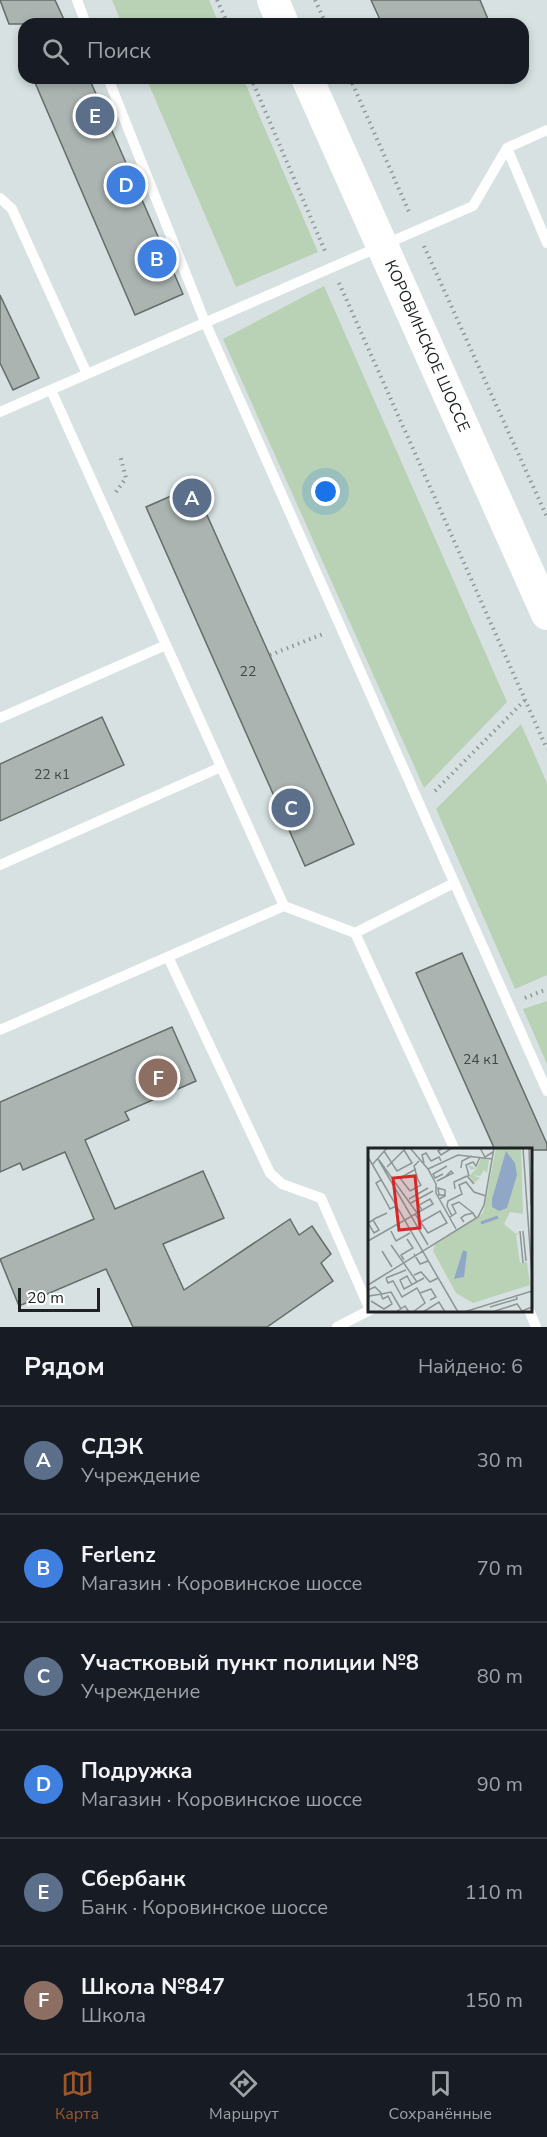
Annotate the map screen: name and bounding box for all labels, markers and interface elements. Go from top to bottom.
search box [18,18,529,84]
icon: search [39,35,72,68]
text: Поиск [87,36,151,66]
pin: E [76,94,115,138]
pin: D [106,162,146,207]
pin: B [138,236,176,282]
street label: КОРОВИНСКОЕ ШОССЕ [379,257,475,435]
pin: A [172,476,212,520]
your location [311,477,340,506]
house number: 22 [240,662,256,681]
house number: 22 к1 [34,765,70,784]
pin: C [272,786,310,830]
house number: 24 к1 [463,1050,499,1069]
pin: F [138,1056,178,1100]
inset map [368,1148,532,1312]
scale bar [18,1285,100,1312]
text: 20 m [27,1287,64,1309]
text: Рядом [24,1349,105,1384]
text: Найдено: 6 [418,1353,523,1380]
text: СДЭК [81,1432,143,1462]
text: A [36,1447,51,1474]
text: 30 m [477,1447,523,1474]
text: Учреждение [81,1462,200,1489]
text: Ferlenz [81,1540,156,1570]
text: B [37,1555,50,1582]
text: 70 m [477,1555,523,1582]
text: Магазин · Коровинское шоссе [81,1570,362,1597]
text: Участковый пункт полиции №8 [81,1648,419,1678]
text: C [37,1663,50,1690]
text: 80 m [477,1663,523,1690]
text: Учреждение [81,1678,200,1705]
text: Подружка [81,1756,192,1786]
text: D [36,1771,51,1798]
text: 90 m [477,1771,523,1798]
text: Магазин · Коровинское шоссе [81,1786,362,1813]
text: Сбербанк [81,1864,186,1894]
text: E [38,1879,49,1906]
text: 110 m [465,1879,523,1906]
text: Банк · Коровинское шоссе [81,1894,328,1921]
text: Школа №847 [81,1972,225,2002]
text: F [38,1987,49,2014]
text: 150 m [465,1987,523,2014]
text: Школа [81,2002,146,2029]
tab: Карта [55,2067,99,2125]
tab: Маршрут [209,2067,279,2125]
tab: Сохранённые [389,2067,492,2125]

